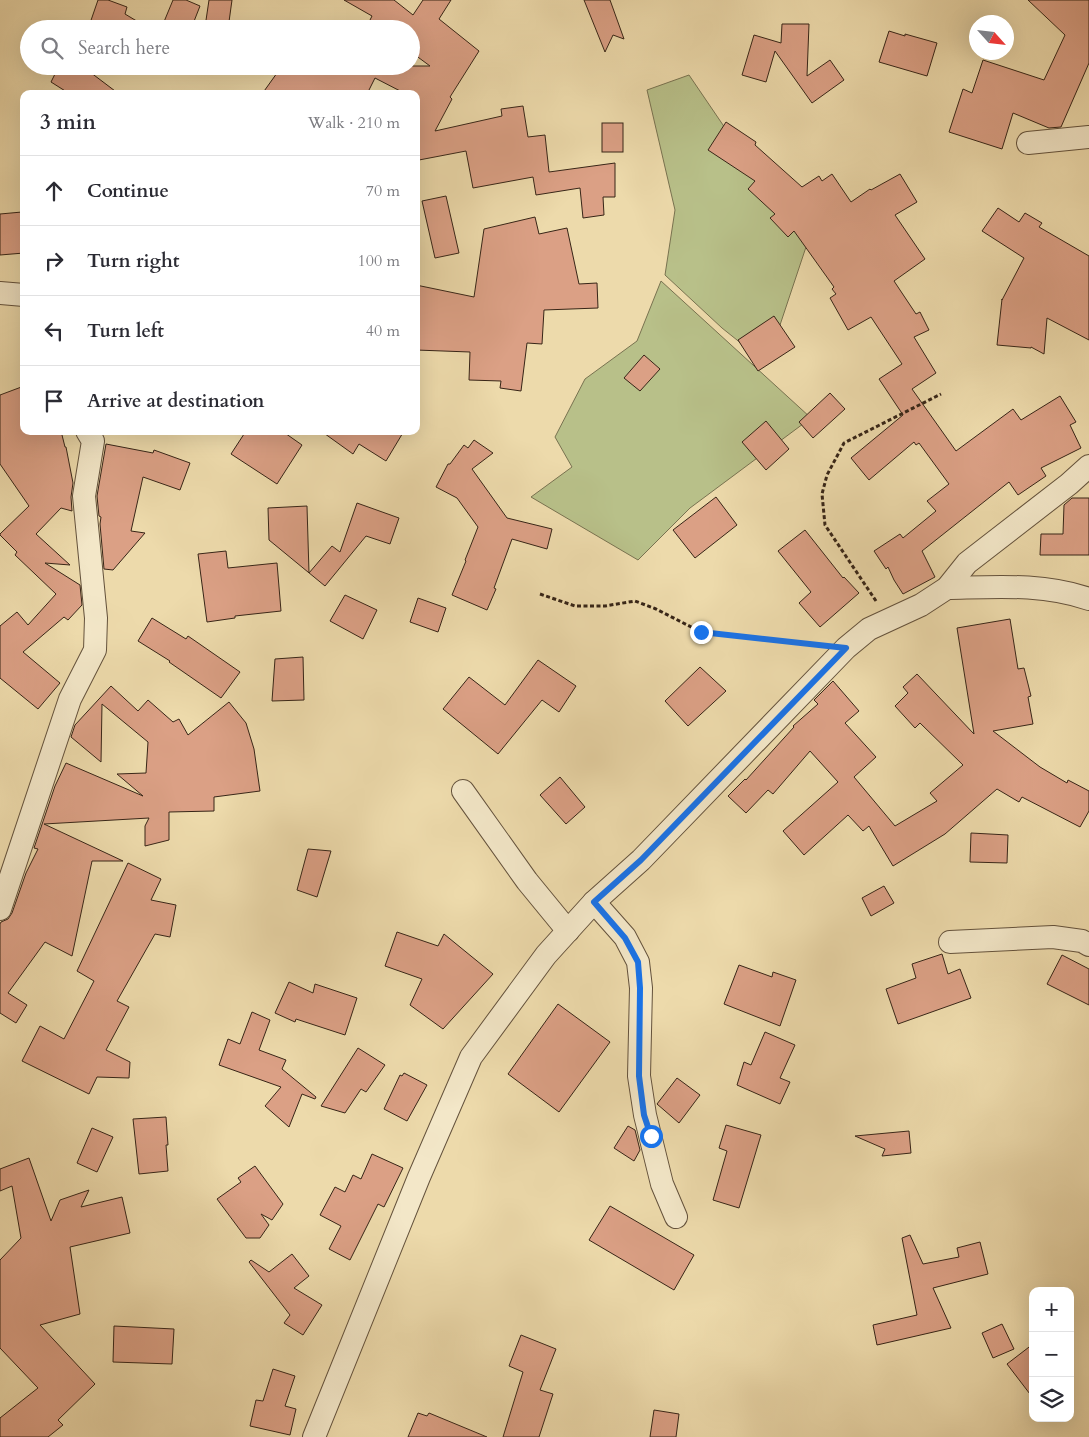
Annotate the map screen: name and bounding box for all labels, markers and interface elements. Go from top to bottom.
north arrow [969,15,1014,60]
search box [20,20,420,75]
icon: search [38,34,66,62]
text: Search here [78,35,170,61]
text: 3 min [40,108,96,137]
text: Walk · 210 m [308,112,400,134]
icon: ahead [40,177,68,205]
text: Continue [87,178,169,204]
text: 70 m [366,180,400,202]
icon: right [40,247,68,275]
text: Turn right [87,248,179,274]
text: 100 m [358,250,400,272]
icon: left [40,317,68,345]
text: Turn left [87,318,164,344]
text: 40 m [366,320,400,342]
icon: arrive [40,387,68,415]
text: Arrive at destination [87,388,264,414]
route end [690,621,713,644]
route start [640,1125,663,1148]
map controls [1029,1287,1074,1422]
button: + [1029,1287,1074,1332]
button: − [1029,1332,1074,1377]
button: layers [1029,1377,1074,1422]

